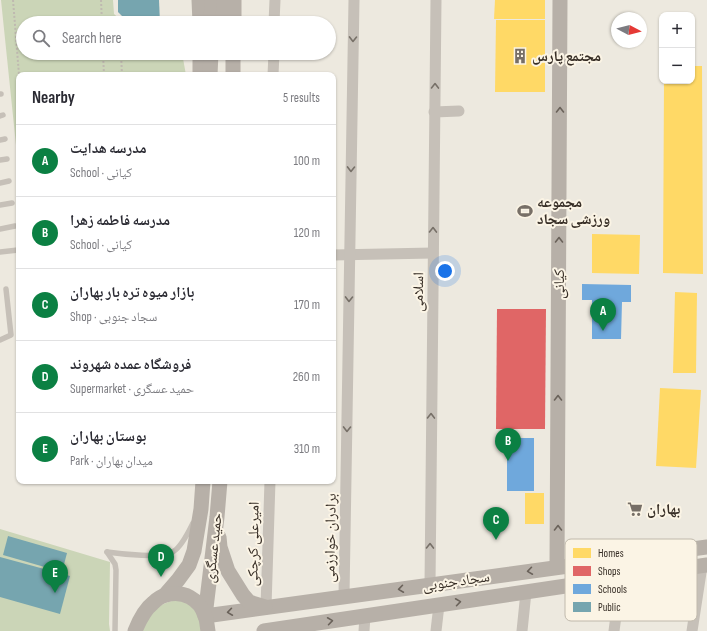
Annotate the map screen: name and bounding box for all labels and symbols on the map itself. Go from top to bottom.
north arrow [611,12,647,48]
one-way arrow [349,36,358,42]
building icon: مجتمع پارس [511,47,529,65]
place label: مجتمع پارس [532,47,601,66]
one-way arrow [431,83,439,89]
one-way arrow [556,107,564,113]
one-way arrow [347,166,355,172]
place label: مجموعه ورزشی سجاد [537,193,610,229]
sports icon: مجموعه ورزشی سجاد [516,202,534,220]
one-way arrow [429,227,437,233]
one-way arrow [555,237,563,243]
your location [435,261,455,281]
street label: کیانی [550,269,569,299]
street label: اسلامی [409,272,428,312]
one-way arrow [345,296,353,302]
pin: A [590,298,616,331]
one-way arrow [554,395,562,401]
one-way arrow [427,413,436,419]
one-way arrow [343,426,351,432]
pin: B [495,428,521,461]
street label: برادران خوارزمی [320,493,341,583]
supermarket icon: بهاران [626,500,644,518]
place label: بهاران [647,500,680,519]
street label: امیرعلی کرچکی [243,501,264,587]
pin: C [483,507,509,540]
street label: حمید عسگری [200,512,227,584]
one-way arrow [553,525,562,531]
legend [565,539,697,621]
one-way arrow [426,543,434,549]
pin: D [148,544,174,577]
text: Homes [598,547,624,560]
pin: E [42,560,68,593]
text: Shops [598,565,621,578]
one-way arrow [527,566,533,575]
street label: سجاد جنوبی [421,567,491,596]
text: Schools [598,583,627,596]
one-way arrow [398,584,404,593]
one-way arrow [455,598,462,607]
text: Public [598,601,621,614]
one-way arrow [227,607,234,616]
one-way arrow [327,617,333,626]

